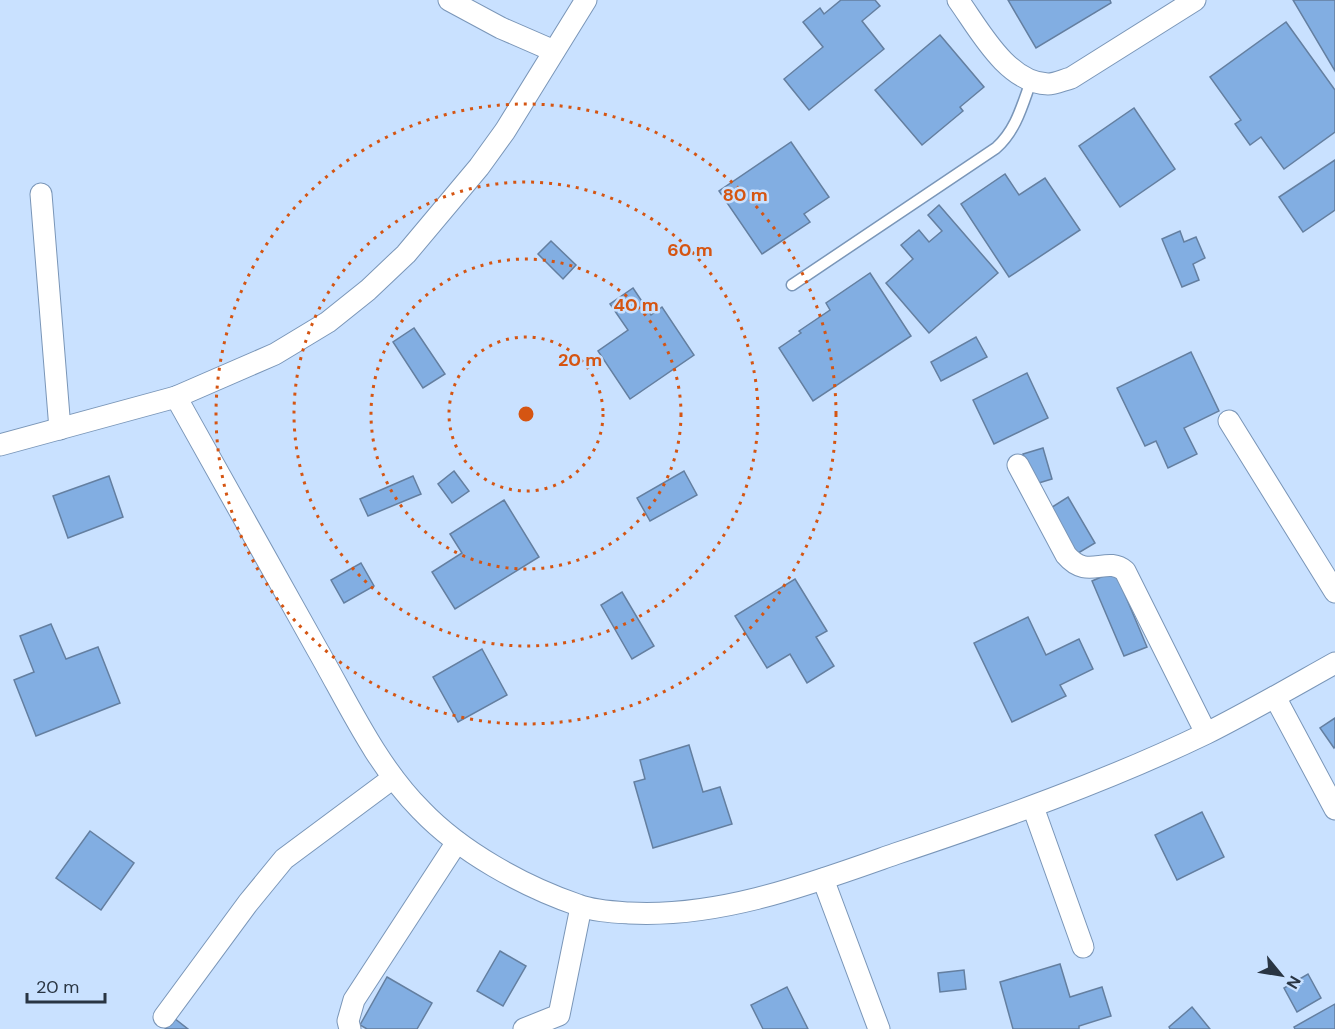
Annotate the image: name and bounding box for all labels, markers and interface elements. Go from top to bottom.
text: 80 m [722,183,768,207]
text: 60 m [667,238,713,262]
text: 40 m [613,293,659,317]
text: 20 m [558,348,602,372]
centre of rings [516,404,536,424]
north arrow [1251,945,1311,1005]
scale bar [27,966,105,1004]
text: N [1282,972,1306,993]
text: 20 m [36,975,79,999]

